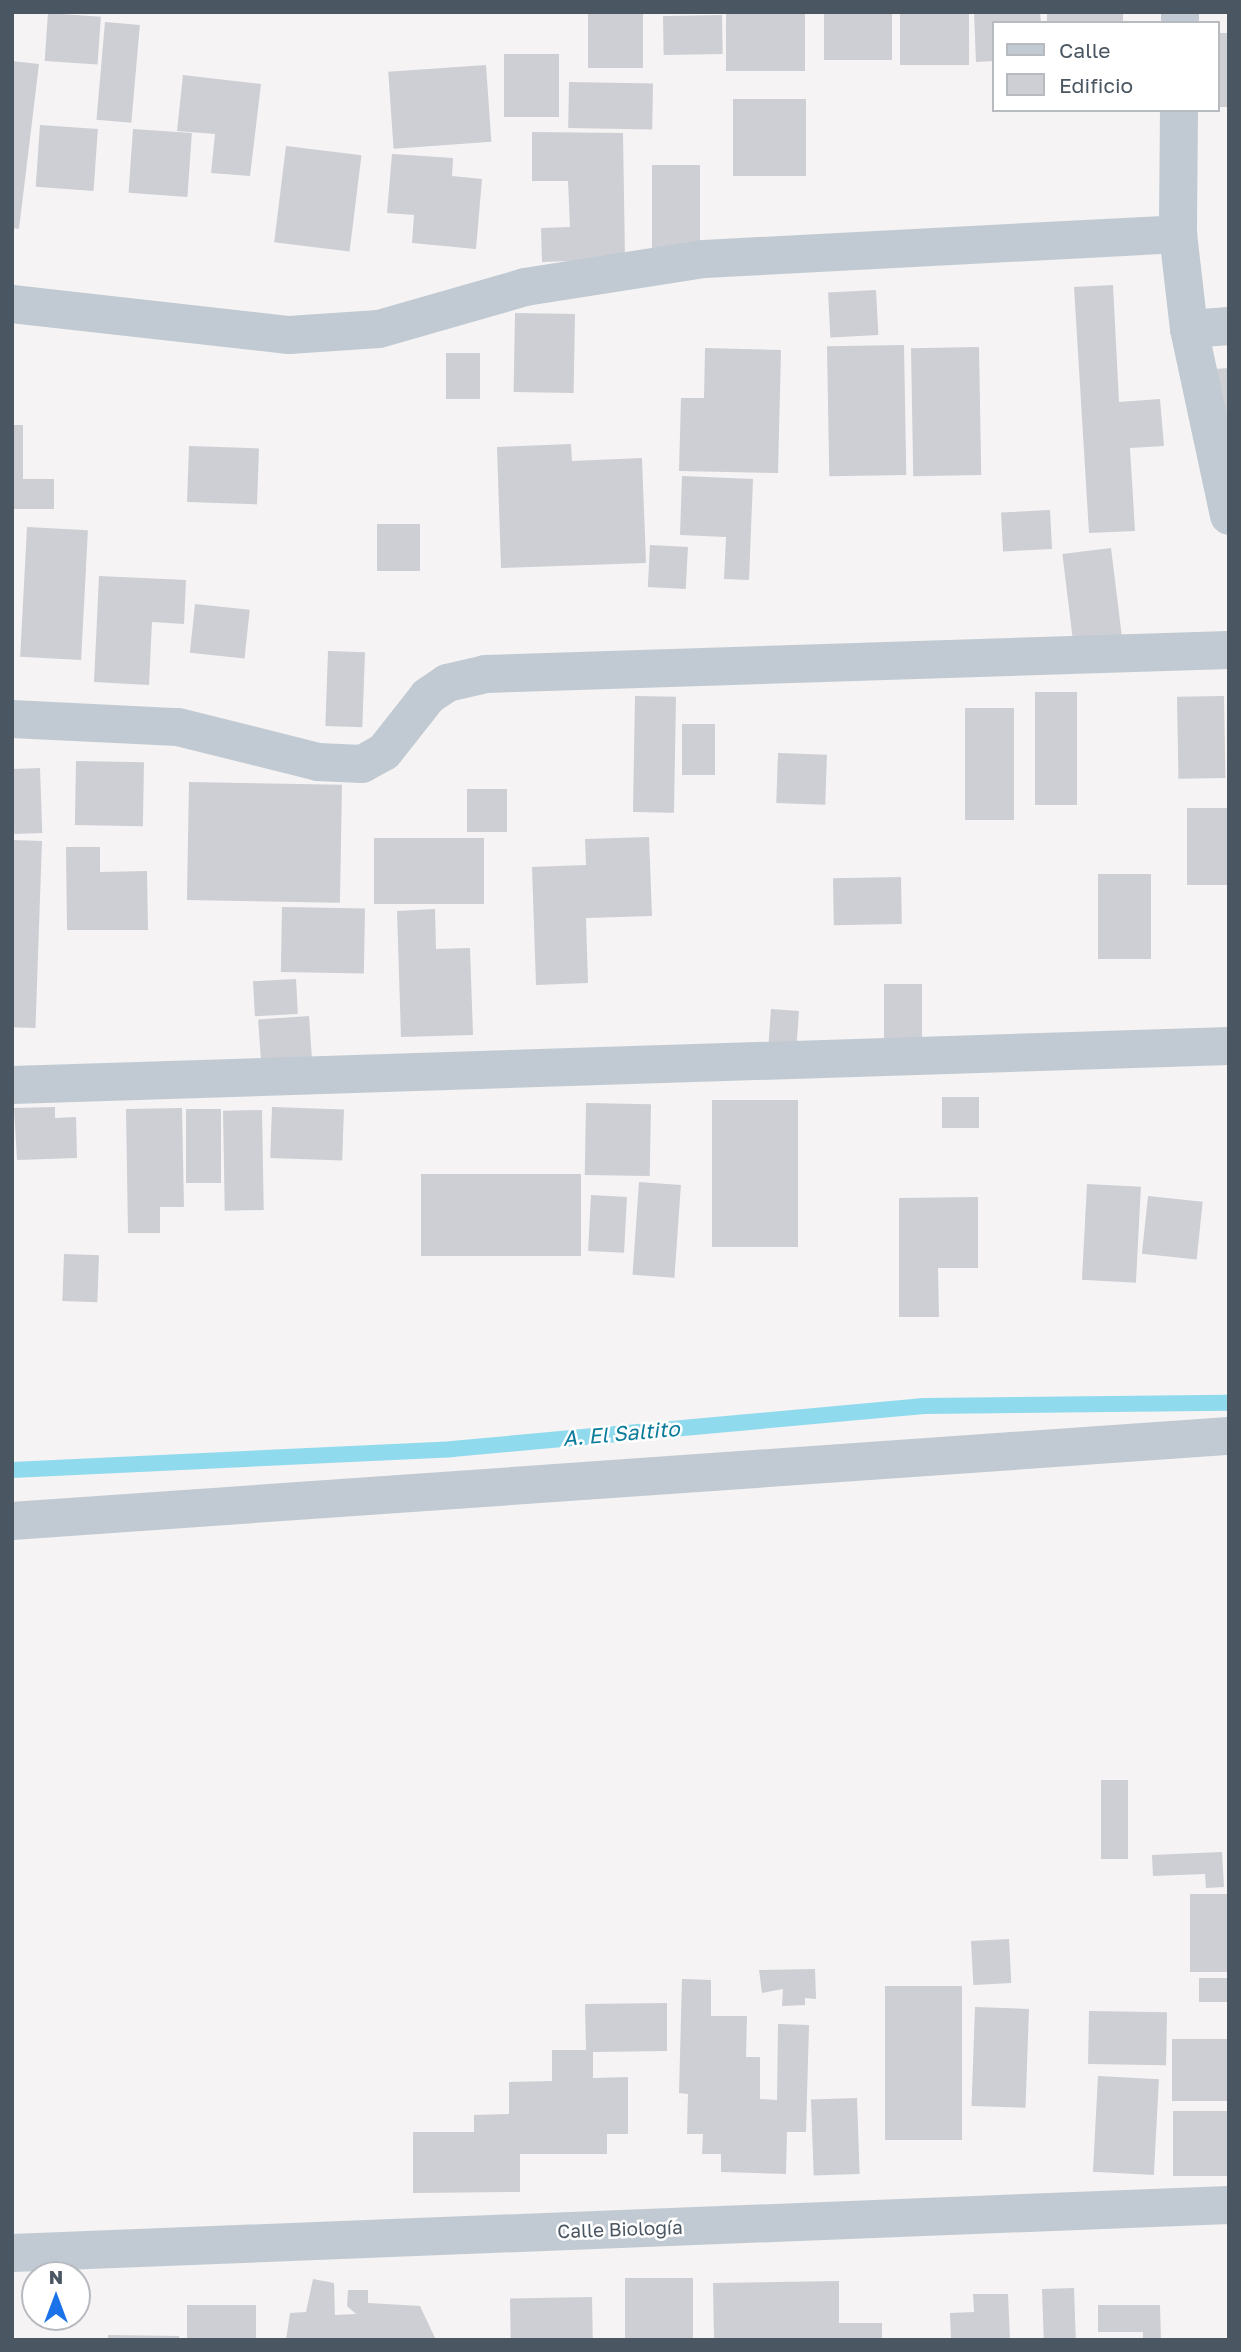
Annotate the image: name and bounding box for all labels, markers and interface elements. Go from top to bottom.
legend [992,21,1220,112]
text: Calle [1059,37,1111,63]
text: Edificio [1059,72,1133,98]
water label: A. El Saltito [562,1415,680,1451]
street label: Calle Biología [557,2215,683,2243]
north arrow [21,2261,91,2331]
text: N [49,2265,63,2288]

